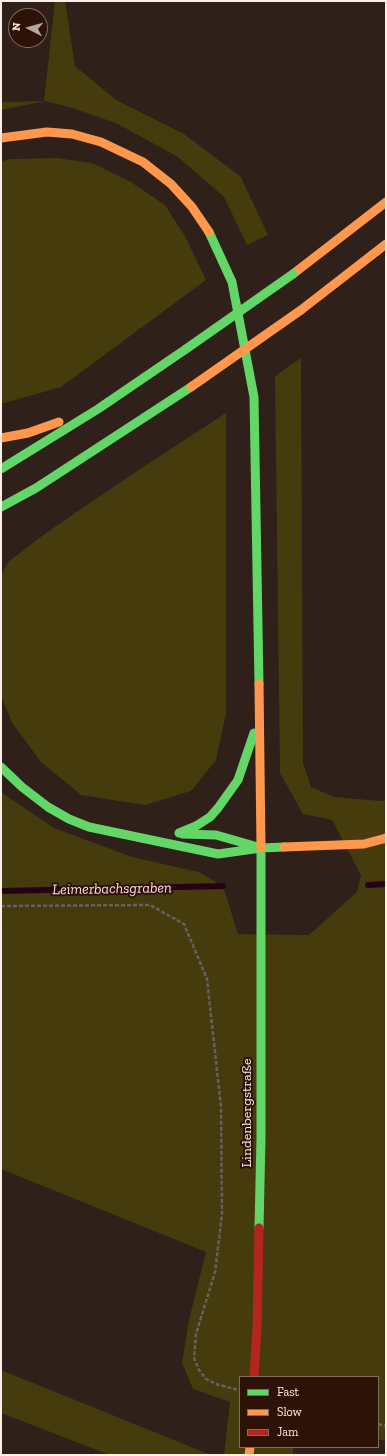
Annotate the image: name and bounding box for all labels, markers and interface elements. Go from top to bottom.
north arrow [8,8,48,48]
text: N [10,22,23,32]
water label: Leimerbachsgraben [52,879,172,899]
street label: Lindenbergstraße [239,1058,255,1168]
legend [239,1376,379,1448]
text: Fast [277,1385,299,1399]
text: Slow [277,1405,302,1419]
text: Jam [277,1425,298,1439]

